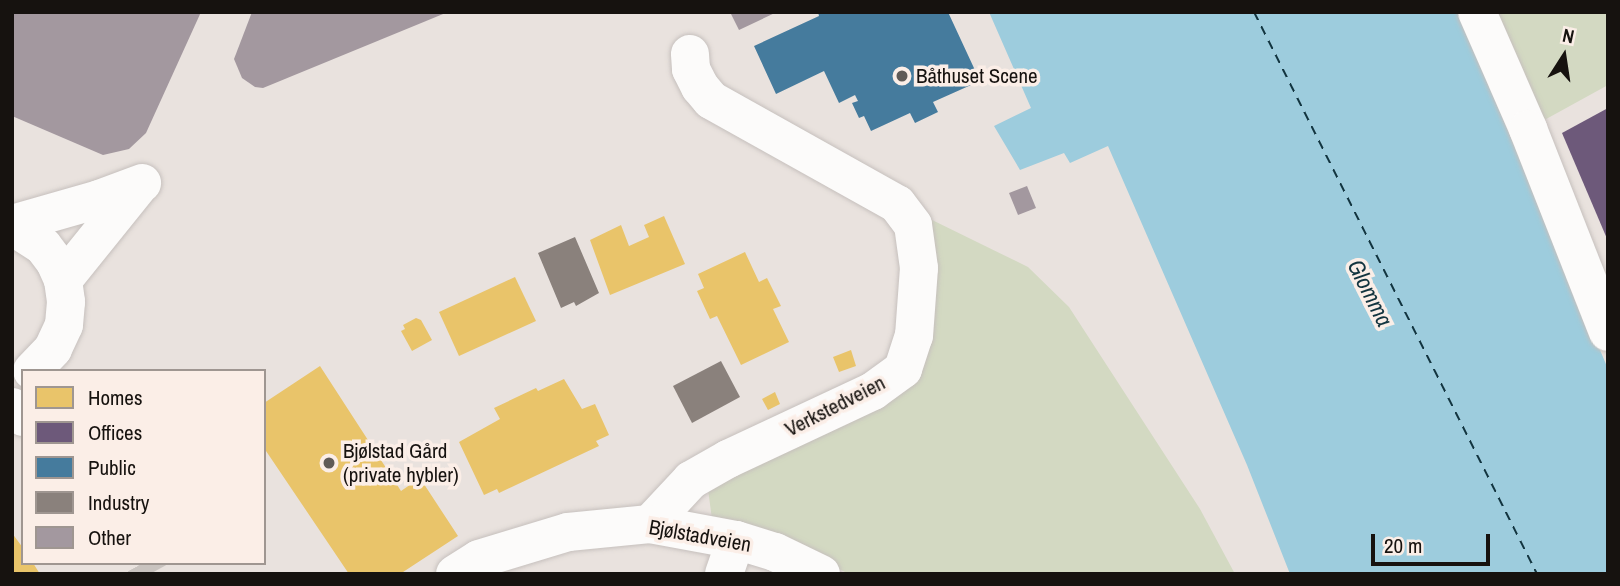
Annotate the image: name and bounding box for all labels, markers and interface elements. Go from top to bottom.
north arrow [1529,21,1599,91]
text: N [1560,22,1577,49]
place label: Båthuset Scene [916,63,1038,89]
marker: Båthuset Scene [894,68,910,84]
water label: Glomma [1342,255,1398,331]
legend [21,369,266,565]
street label: Verkstedveien [781,370,889,442]
text: Homes [88,383,143,412]
text: Offices [88,418,142,447]
place label: Bjølstad Gård (private hybler) [343,438,459,488]
text: Public [88,453,136,482]
marker: Bjølstad Gård (private hybler) [321,455,337,471]
text: Industry [88,488,149,517]
street label: Bjølstadveien [647,515,753,557]
scale bar [1375,520,1494,564]
text: Other [88,523,131,552]
text: 20 m [1384,531,1422,560]

